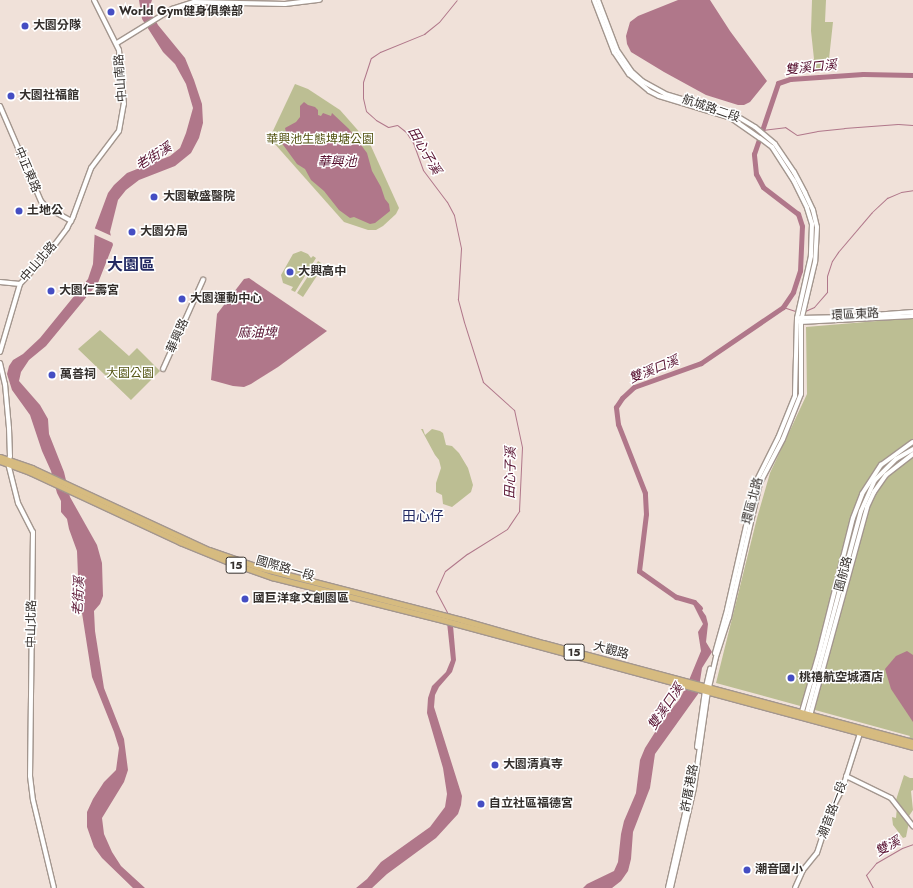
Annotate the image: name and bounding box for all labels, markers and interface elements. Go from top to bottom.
place label: World Gym健身俱樂部 [119,5,243,19]
marker: World Gym健身俱樂部 [106,7,116,17]
place label: 大園分隊 [33,19,81,33]
marker: 大園分隊 [20,21,30,31]
street label: 中山南路 [112,54,130,102]
water label: 雙溪口溪 [784,58,838,78]
place label: 大園社福館 [19,89,79,103]
marker: 大園社福館 [6,91,16,101]
street label: 航城路二段 [680,92,742,126]
water label: 田心子溪 [404,125,444,177]
park label: 華興池生態埤塘公園 [266,133,374,147]
water label: 老街溪 [133,140,175,174]
street label: 中正東路 [11,145,43,195]
water label: 華興池 [318,154,356,170]
place label: 大園敏盛醫院 [163,190,235,204]
marker: 大園敏盛醫院 [148,191,160,203]
place label: 土地公 [27,204,63,218]
marker: 土地公 [14,206,24,216]
place label: 大園分局 [140,225,188,239]
marker: 大園分局 [127,227,137,237]
street label: 中山北路 [18,239,60,285]
district label: 大園區 [107,255,155,275]
place label: 大興高中 [298,265,346,279]
marker: 大興高中 [285,267,295,277]
place label: 大園仁壽宮 [59,284,119,298]
marker: 大園仁壽宮 [46,286,56,296]
place label: 大園運動中心 [190,292,262,306]
marker: 大園運動中心 [177,294,187,304]
street label: 環區東路 [831,307,879,323]
street label: 華興路 [164,317,192,355]
water label: 麻油埤 [238,325,276,341]
water label: 雙溪口溪 [627,353,681,387]
park label: 大園公園 [106,367,154,381]
place label: 萬善祠 [60,368,96,382]
marker: 萬善祠 [47,370,57,380]
water label: 田心子溪 [503,447,519,499]
street label: 環區北路 [740,476,766,526]
district label: 田心仔 [402,508,444,524]
street label: 國際路一段 [254,554,316,584]
street label: 園航路 [832,555,856,593]
road number: 15 [225,556,247,574]
water label: 老街溪 [70,576,88,616]
place label: 國巨洋傘文創園區 [253,592,349,606]
marker: 國巨洋傘文創園區 [240,594,250,604]
street label: 中山北路 [24,600,40,648]
street label: 大觀路 [592,639,630,663]
road number: 15 [563,643,585,661]
place label: 桃禧航空城酒店 [799,671,883,685]
marker: 桃禧航空城酒店 [786,673,796,683]
water label: 雙溪口溪 [645,681,687,733]
place label: 大園清真寺 [503,758,563,772]
marker: 大園清真寺 [490,760,500,770]
street label: 許厝港路 [678,763,702,813]
street label: 潮音路一段 [816,779,850,841]
place label: 自立社區福德宮 [489,797,573,811]
marker: 自立社區福德宮 [476,799,486,809]
water label: 雙溪 [873,834,903,860]
place label: 潮音國小 [755,863,803,877]
marker: 潮音國小 [742,865,752,875]

